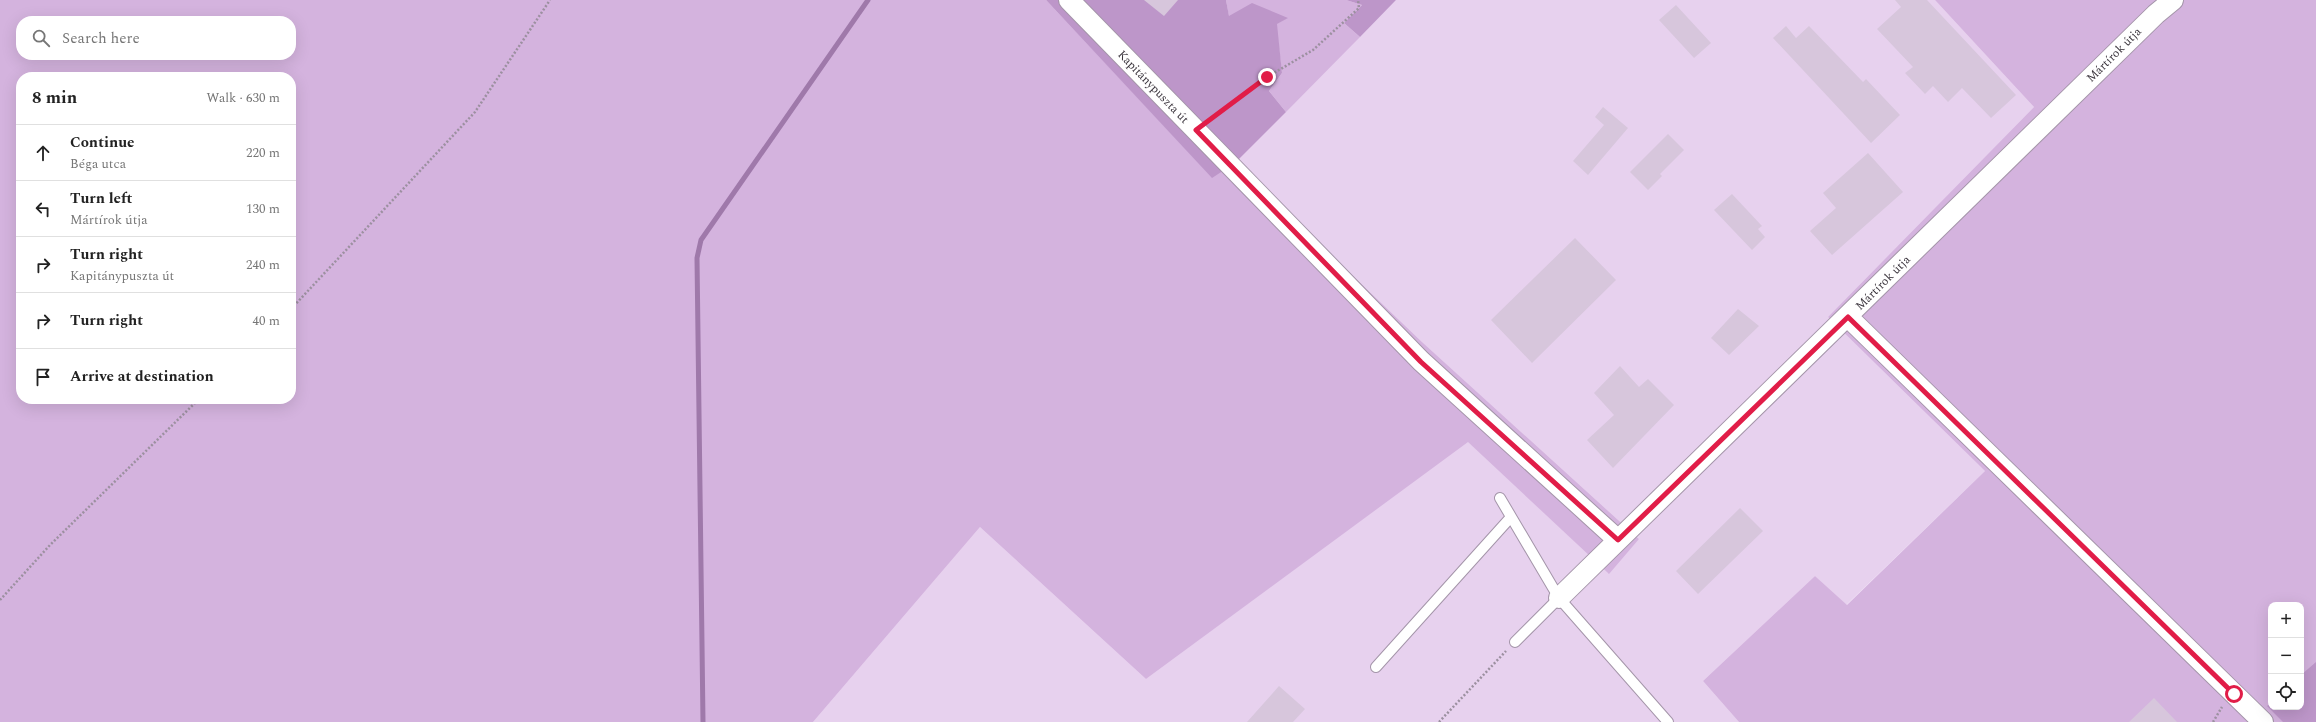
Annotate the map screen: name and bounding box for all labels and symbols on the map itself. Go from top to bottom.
street label: Mártírok útja [2082,23,2146,87]
street label: Kapitánypuszta út [1113,46,1193,128]
route end [1258,68,1276,86]
street label: Mártírok útja [1851,251,1915,315]
route start [2225,685,2243,703]

